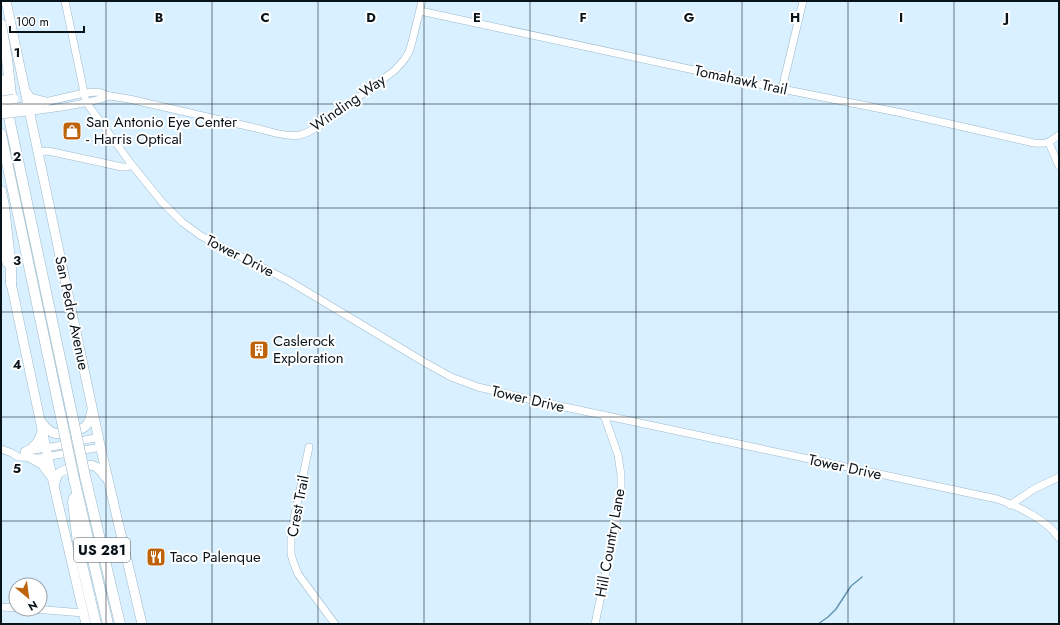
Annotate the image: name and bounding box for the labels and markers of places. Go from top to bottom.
place label: San Antonio Eye Center - Harris Optical [86,111,238,150]
shop icon: San Antonio Eye Center - Harris Optical [61,120,83,142]
place label: Caslerock Exploration [273,330,344,369]
building icon: Caslerock Exploration [248,339,270,361]
restaurant icon: Taco Palenque [145,546,167,568]
place label: Taco Palenque [170,546,261,568]

